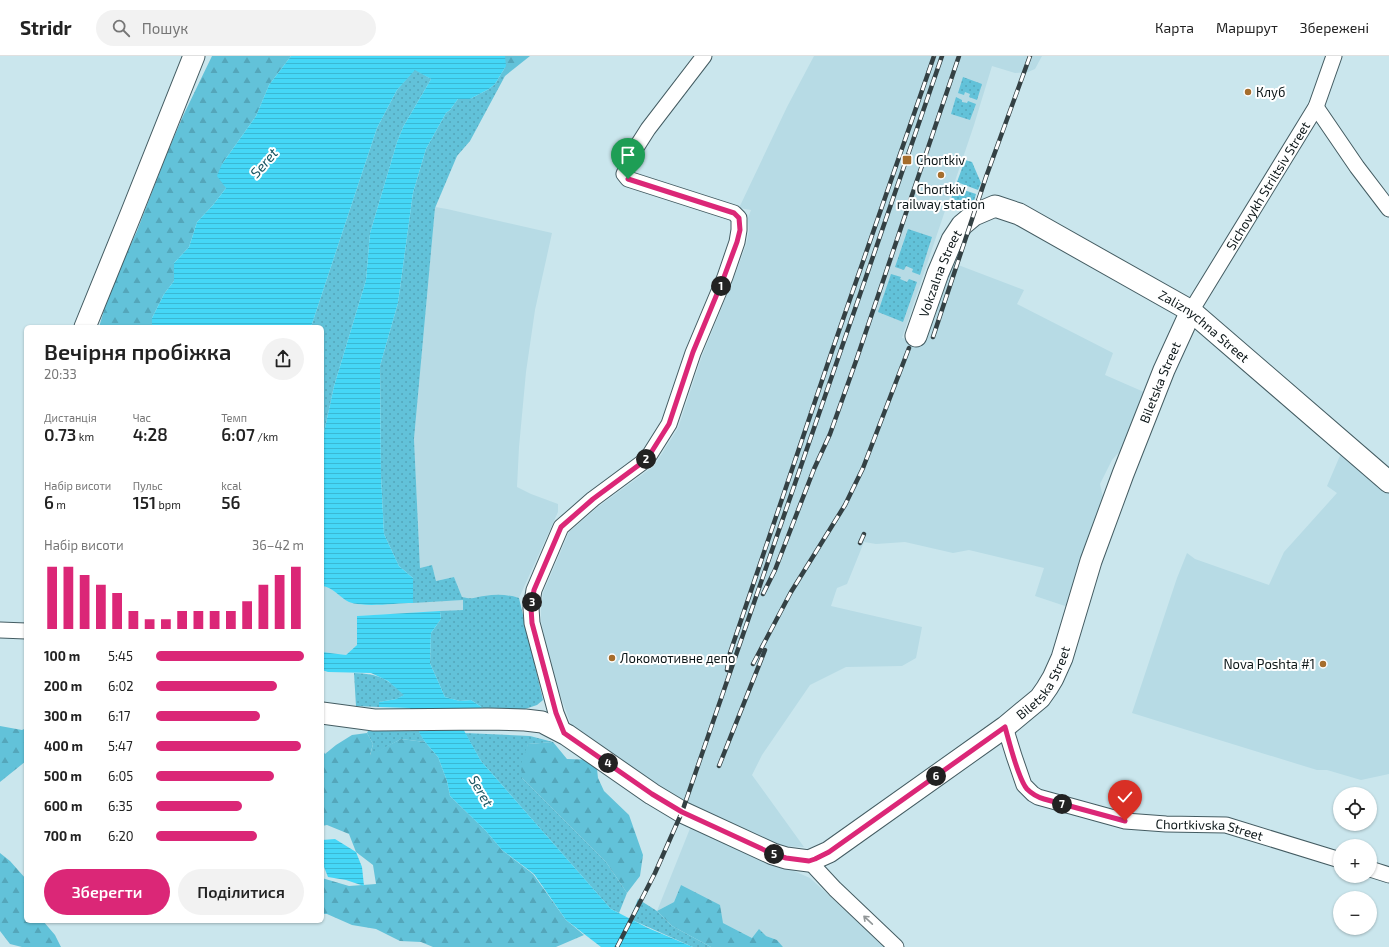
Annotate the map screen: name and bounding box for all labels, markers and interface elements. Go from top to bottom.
search box [96,10,376,46]
text: Stridr [20,16,72,39]
icon: search [110,17,132,39]
text: Пошук [142,19,188,37]
text: Карта [1155,19,1194,36]
text: Маршрут [1216,19,1278,36]
text: Збережені [1300,19,1369,36]
place label: Клуб [1256,84,1285,100]
marker: Клуб [1243,87,1253,97]
street label: Sichovykh Striltsiv Street [1222,119,1313,253]
pin [611,138,645,179]
water label: Seret [246,144,282,181]
icon: arrive [617,144,639,166]
place label: Chortkiv [916,152,965,168]
marker: Chortkiv [901,154,913,166]
marker: Chortkiv railway station [936,170,946,180]
place label: Chortkiv railway station [897,181,985,212]
street label: Vokzalna Street [915,226,965,319]
pin: 1 [711,276,731,296]
text: 1 [719,279,723,292]
street label: Zaliznychna Street [1156,286,1253,366]
text: Вечірня пробіжка [44,338,231,364]
button: share [262,338,304,380]
street label: Biletska Street [1136,339,1184,425]
text: 20:33 [44,366,77,382]
text: Дистанція [44,411,97,424]
text: Час [133,411,151,424]
text: Темп [221,411,247,424]
text: 0.73 [44,424,76,444]
text: 4:28 [133,424,168,444]
text: 6:07 [221,424,255,444]
text: km [76,430,94,443]
text: /km [255,430,278,443]
pin: 2 [636,449,656,469]
text: 2 [643,452,649,465]
text: Набір висоти [44,479,111,492]
text: Пульс [133,479,163,492]
text: kcal [221,479,241,492]
text: 6 [44,492,54,512]
text: 151 [133,492,156,512]
text: 56 [221,492,241,512]
text: m [54,498,66,511]
text: bpm [156,498,181,511]
text: Набір висоти [44,537,124,553]
text: 36–42 m [252,537,304,553]
pin: 3 [522,592,542,612]
text: 3 [529,595,535,608]
street label: Biletska Street [1013,644,1073,723]
text: 100 m [44,648,80,664]
text: 5:45 [108,648,133,664]
place label: Локомотивне депо [620,650,735,666]
marker: Локомотивне депо [607,653,617,663]
place label: Nova Poshta #1 [1223,656,1315,672]
marker: Nova Poshta #1 [1318,659,1328,669]
text: 200 m [44,678,82,694]
text: 6:02 [108,678,134,694]
text: 300 m [44,708,82,724]
text: 6:17 [108,708,130,724]
text: 400 m [44,738,83,754]
text: 5:47 [108,738,133,754]
pin: 4 [598,753,618,773]
text: 4 [604,756,612,769]
pin: 6 [926,766,946,786]
text: 500 m [44,768,82,784]
text: 6:05 [108,768,133,784]
text: 6 [933,769,939,782]
water label: Seret [466,772,498,810]
pin [1108,780,1142,821]
icon: check [1114,786,1136,808]
map controls [1333,787,1377,935]
button: locate [1333,787,1377,831]
pin: 7 [1052,794,1072,814]
text: 7 [1059,797,1065,810]
text: 600 m [44,798,82,814]
text: 6:35 [108,798,133,814]
street label: Chortkivska Street [1155,815,1265,844]
text: 700 m [44,828,82,844]
text: 6:20 [108,828,134,844]
button: + [1333,839,1377,883]
pin: 5 [764,844,784,864]
text: 5 [771,847,777,860]
button: Зберегти [44,869,170,915]
button: Поділитися [178,869,304,915]
button: − [1333,891,1377,935]
one-way arrow [863,915,873,925]

